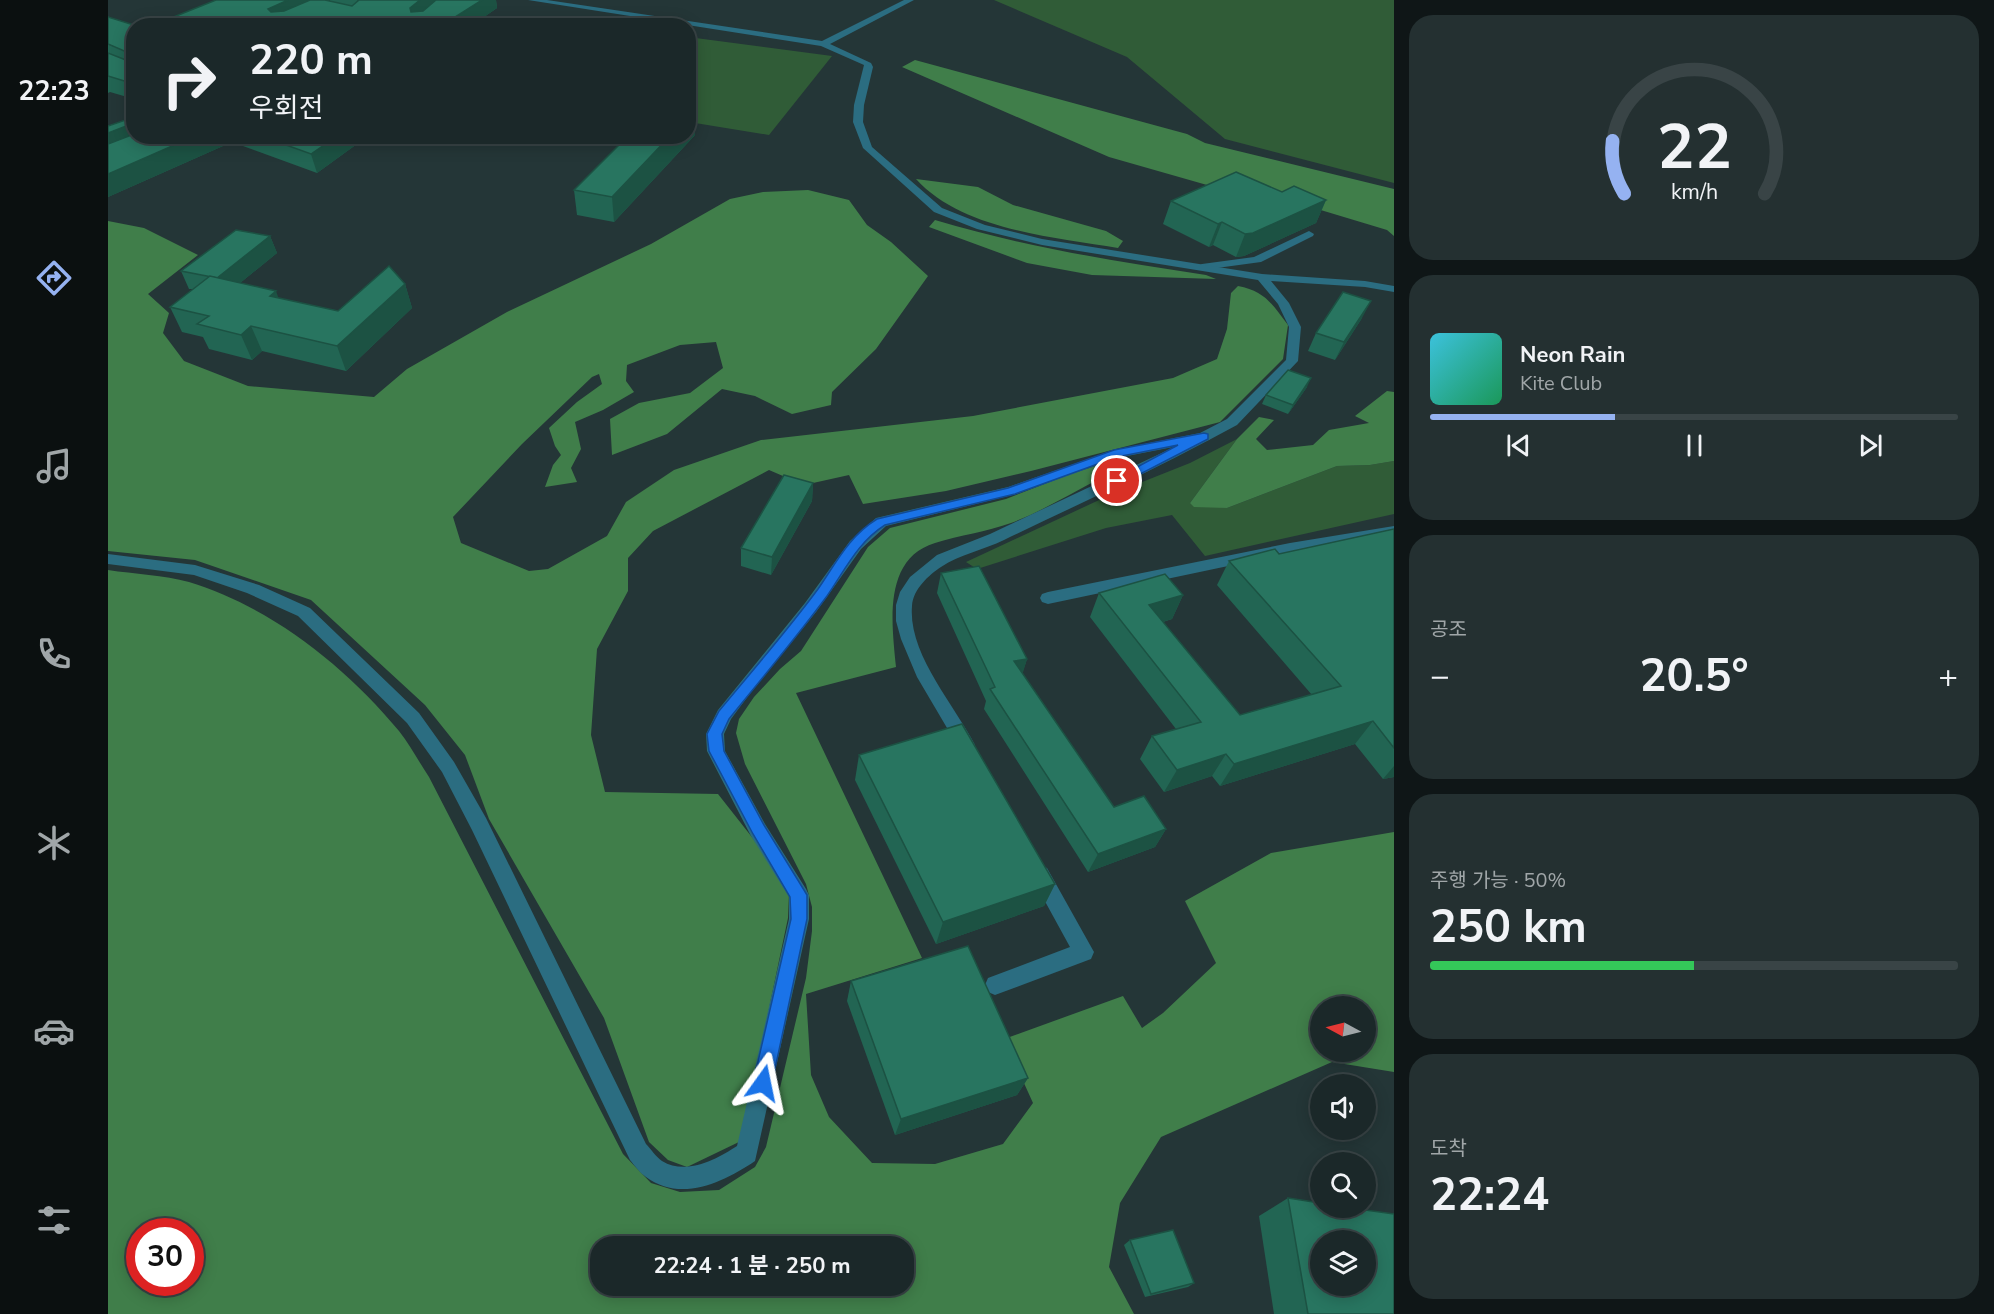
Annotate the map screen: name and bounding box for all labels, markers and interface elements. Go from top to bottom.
text: 220 m [249,32,373,89]
icon: right [150,42,228,120]
text: 22:23 [18,73,90,110]
text: 우회전 [249,90,324,127]
text: 22 [1657,106,1731,191]
text: km/h [1670,178,1718,208]
icon: directions [33,257,75,299]
text: Neon Rain [1520,340,1625,370]
text: Kite Club [1520,370,1602,397]
icon: previous [1502,429,1535,462]
icon: pause [1678,429,1711,462]
icon: next [1854,429,1887,462]
icon: music [33,445,75,487]
pin [1091,455,1142,506]
icon: arrive [1100,464,1133,497]
text: 공조 [1430,616,1467,643]
icon: phone [33,633,75,675]
text: 20.5° [1639,646,1749,707]
text: − [1430,654,1450,699]
text: + [1938,654,1958,699]
icon: climate [33,822,75,864]
text: 주행 가능 · 50% [1430,867,1566,894]
text: 250 km [1430,897,1587,958]
north arrow [1310,996,1376,1062]
map controls [1310,996,1376,1296]
icon: car [33,1010,75,1052]
position arrow [731,1051,795,1115]
button: sound [1310,1074,1376,1140]
text: 도착 [1430,1135,1467,1162]
button: search [1310,1152,1376,1218]
text: 22:24 [1430,1165,1549,1226]
icon: filters [33,1199,75,1241]
speed limit sign: 30 [126,1218,204,1296]
button: layers [1310,1230,1376,1296]
text: 22:24 · 1 분 · 250 m [653,1251,851,1281]

